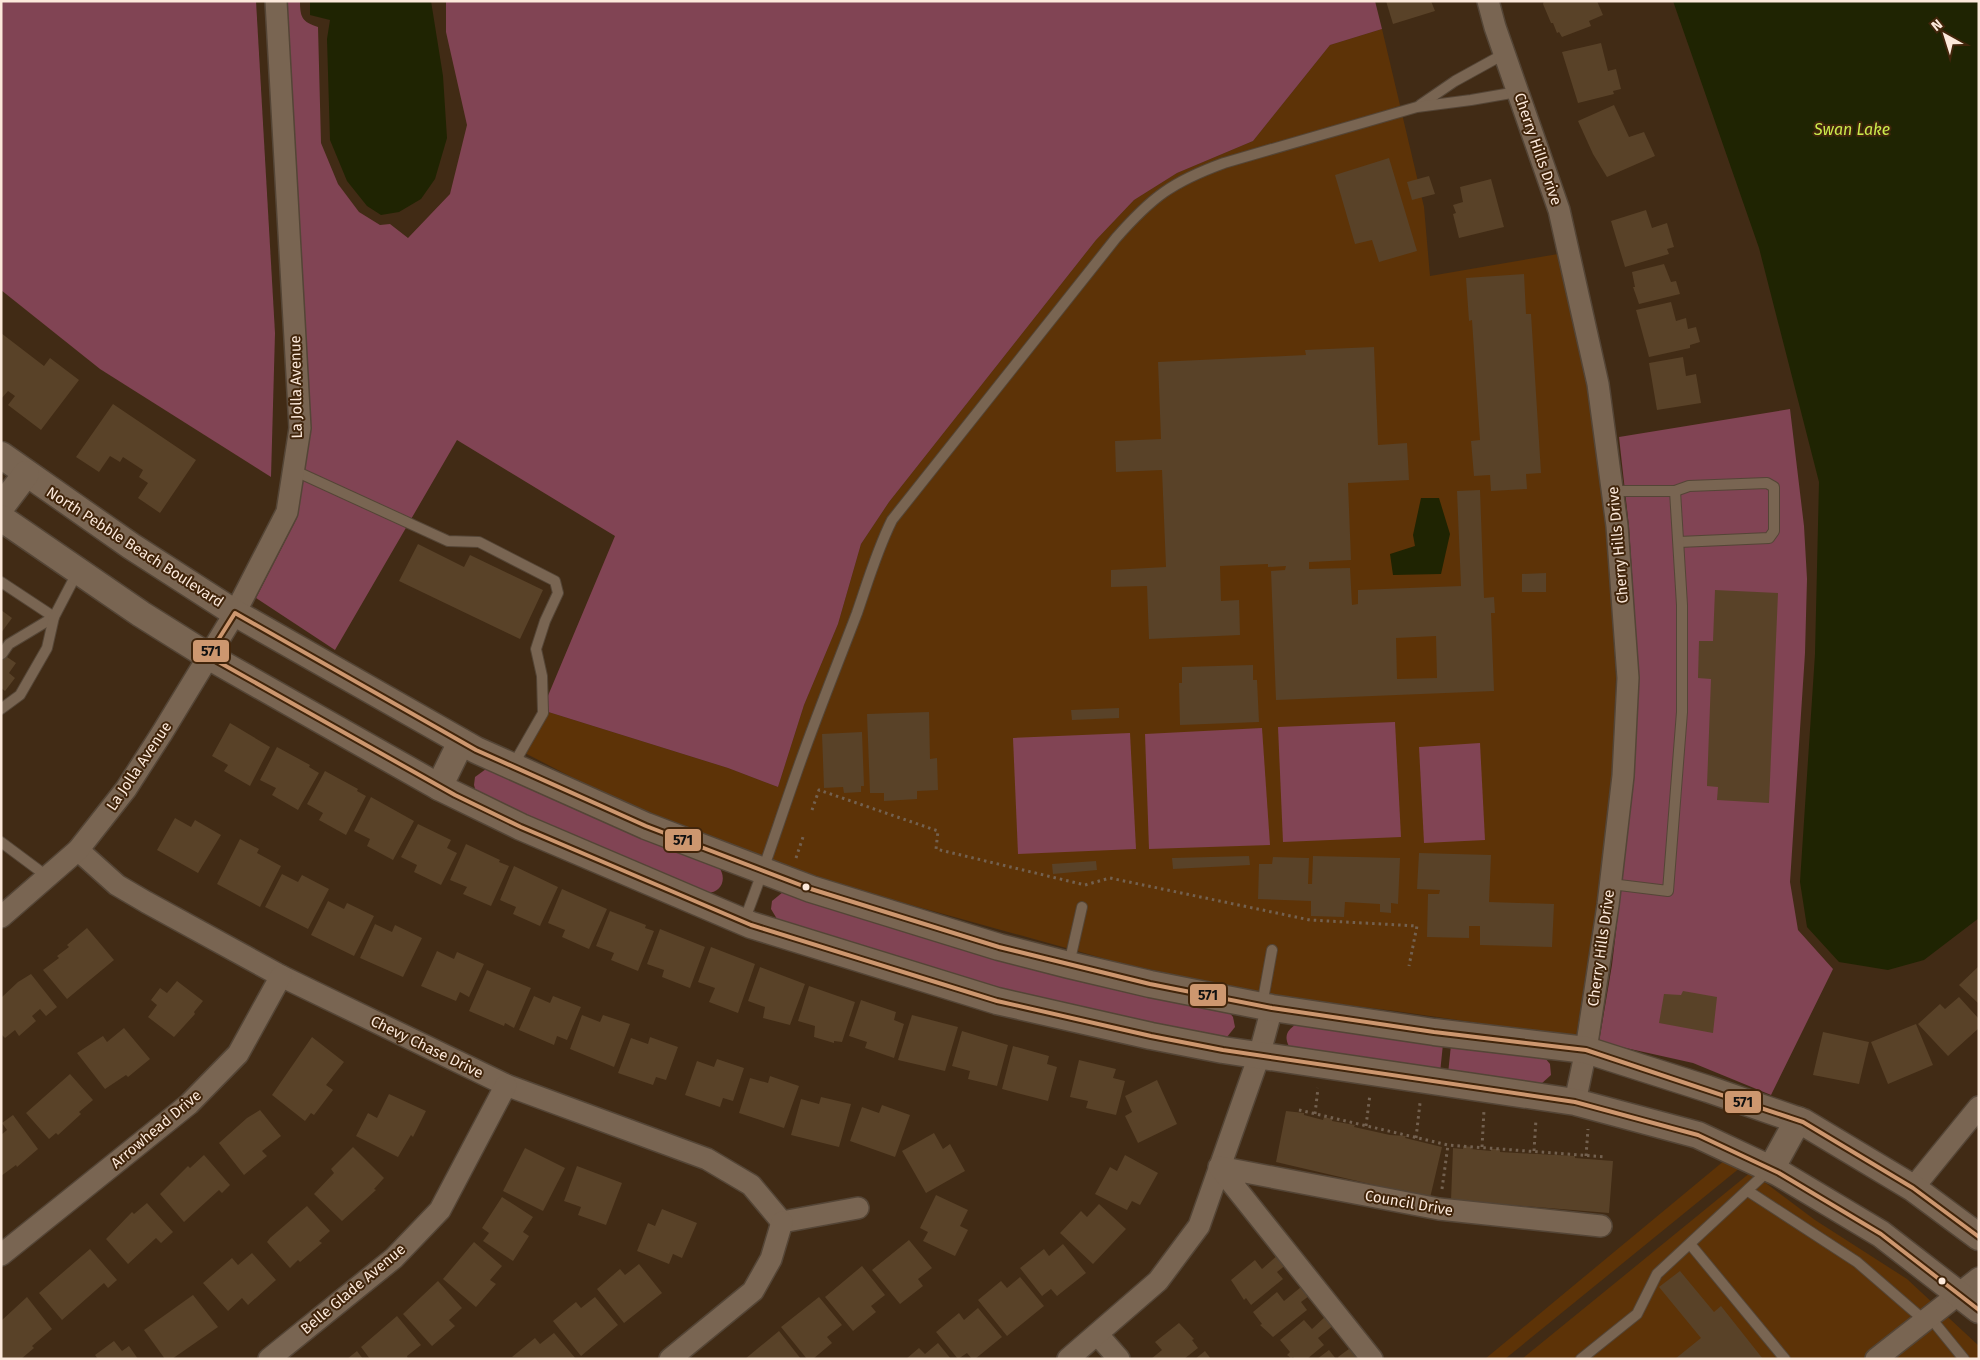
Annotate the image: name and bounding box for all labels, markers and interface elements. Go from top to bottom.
north arrow [1920,10,1970,60]
text: N [1928,16,1946,35]
street label: Cherry Hills Drive [1510,91,1566,207]
water label: Swan Lake [1813,120,1890,139]
street label: La Jolla Avenue [286,335,306,439]
street label: North Pebble Beach Boulevard [43,483,227,611]
street label: Cherry Hills Drive [1604,486,1632,604]
line badge: 571 [192,639,230,663]
text: 571 [201,643,221,660]
street label: La Jolla Avenue [103,718,175,814]
line badge: 571 [664,828,702,852]
text: 571 [673,832,693,849]
unlabelled marker [801,882,811,892]
street label: Cherry Hills Drive [1584,889,1618,1007]
line badge: 571 [1189,983,1227,1007]
text: 571 [1198,987,1218,1004]
street label: Chevy Chase Drive [368,1012,486,1082]
street label: Arrowhead Drive [107,1086,205,1172]
line badge: 571 [1724,1090,1762,1114]
text: 571 [1733,1094,1753,1111]
street label: Council Drive [1363,1186,1455,1220]
street label: Belle Glade Avenue [297,1240,409,1338]
unlabelled marker [1937,1276,1947,1286]

